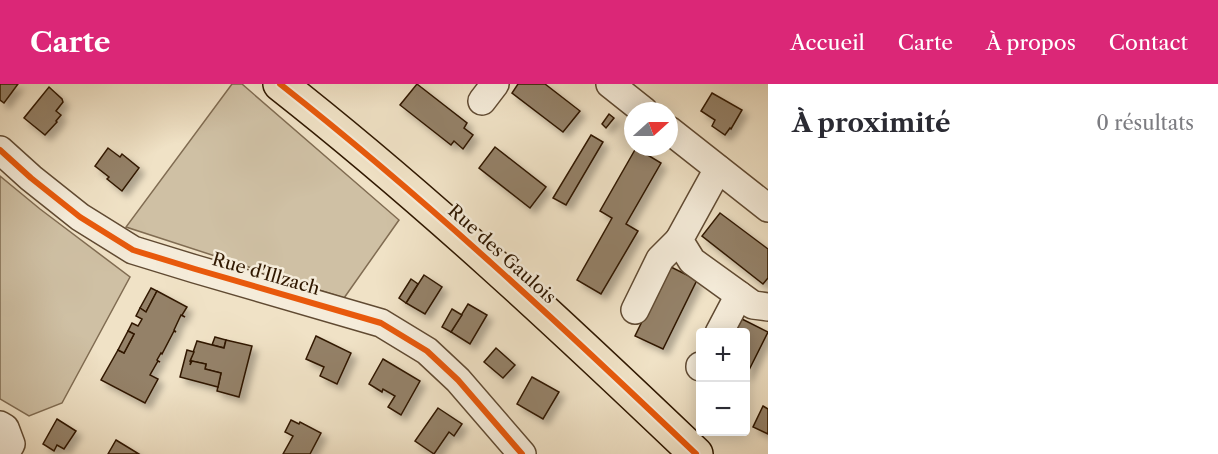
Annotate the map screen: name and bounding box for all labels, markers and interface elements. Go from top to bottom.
text: Carte [30,25,110,59]
text: Accueil [790,30,865,55]
text: Carte [898,30,953,55]
text: À propos [986,30,1076,55]
text: Contact [1109,30,1188,55]
north arrow [624,102,678,156]
text: À proximité [792,107,951,139]
text: 0 résultats [1096,111,1194,135]
street label: Rue des Gaulois [444,200,560,308]
street label: Rue d'Illzach [210,248,322,300]
map controls [696,328,750,436]
button: + [696,328,750,382]
button: − [696,382,750,436]

